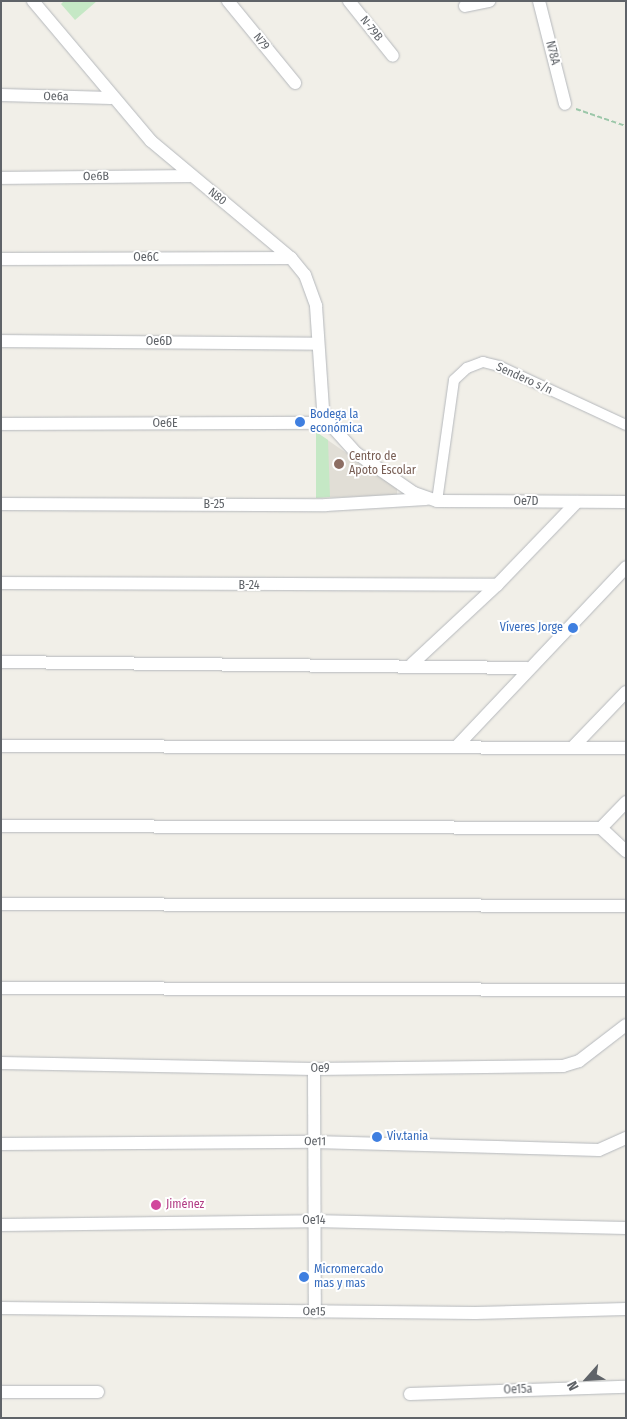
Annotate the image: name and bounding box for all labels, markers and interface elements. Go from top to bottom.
street label: N-79B [357,14,385,44]
street label: N79 [250,31,272,53]
street label: N78A [542,40,562,66]
street label: Oe6a [43,90,69,104]
street label: Oe6B [83,170,109,184]
street label: N80 [205,185,229,209]
street label: Oe6C [133,251,159,265]
street label: Oe6D [146,335,172,349]
street label: Sendero s/n [494,360,554,398]
place label: Bodega la económica [310,408,363,436]
marker: Bodega la económica [294,416,306,428]
street label: Oe6E [152,417,178,431]
place label: Centro de Apoto Escolar [349,450,416,478]
marker: Centro de Apoto Escolar [333,458,345,470]
street label: Oe7D [514,495,538,509]
street label: B-25 [203,498,225,512]
street label: B-24 [238,579,260,593]
place label: Víveres Jorge [500,621,563,635]
marker: Víveres Jorge [567,622,579,634]
street label: Oe9 [310,1062,330,1076]
place label: Viv.tania [387,1130,428,1144]
marker: Viv.tania [371,1131,383,1143]
street label: Oe11 [304,1135,326,1149]
place label: Jiménez [166,1198,204,1212]
marker: Jiménez [150,1199,162,1211]
street label: Oe14 [302,1214,326,1228]
place label: Micromercado mas y mas [314,1263,384,1291]
marker: Micromercado mas y mas [298,1271,310,1283]
street label: Oe15 [302,1305,326,1319]
north arrow [562,1354,612,1404]
text: N [564,1378,583,1393]
street label: Oe15a [503,1382,533,1398]

